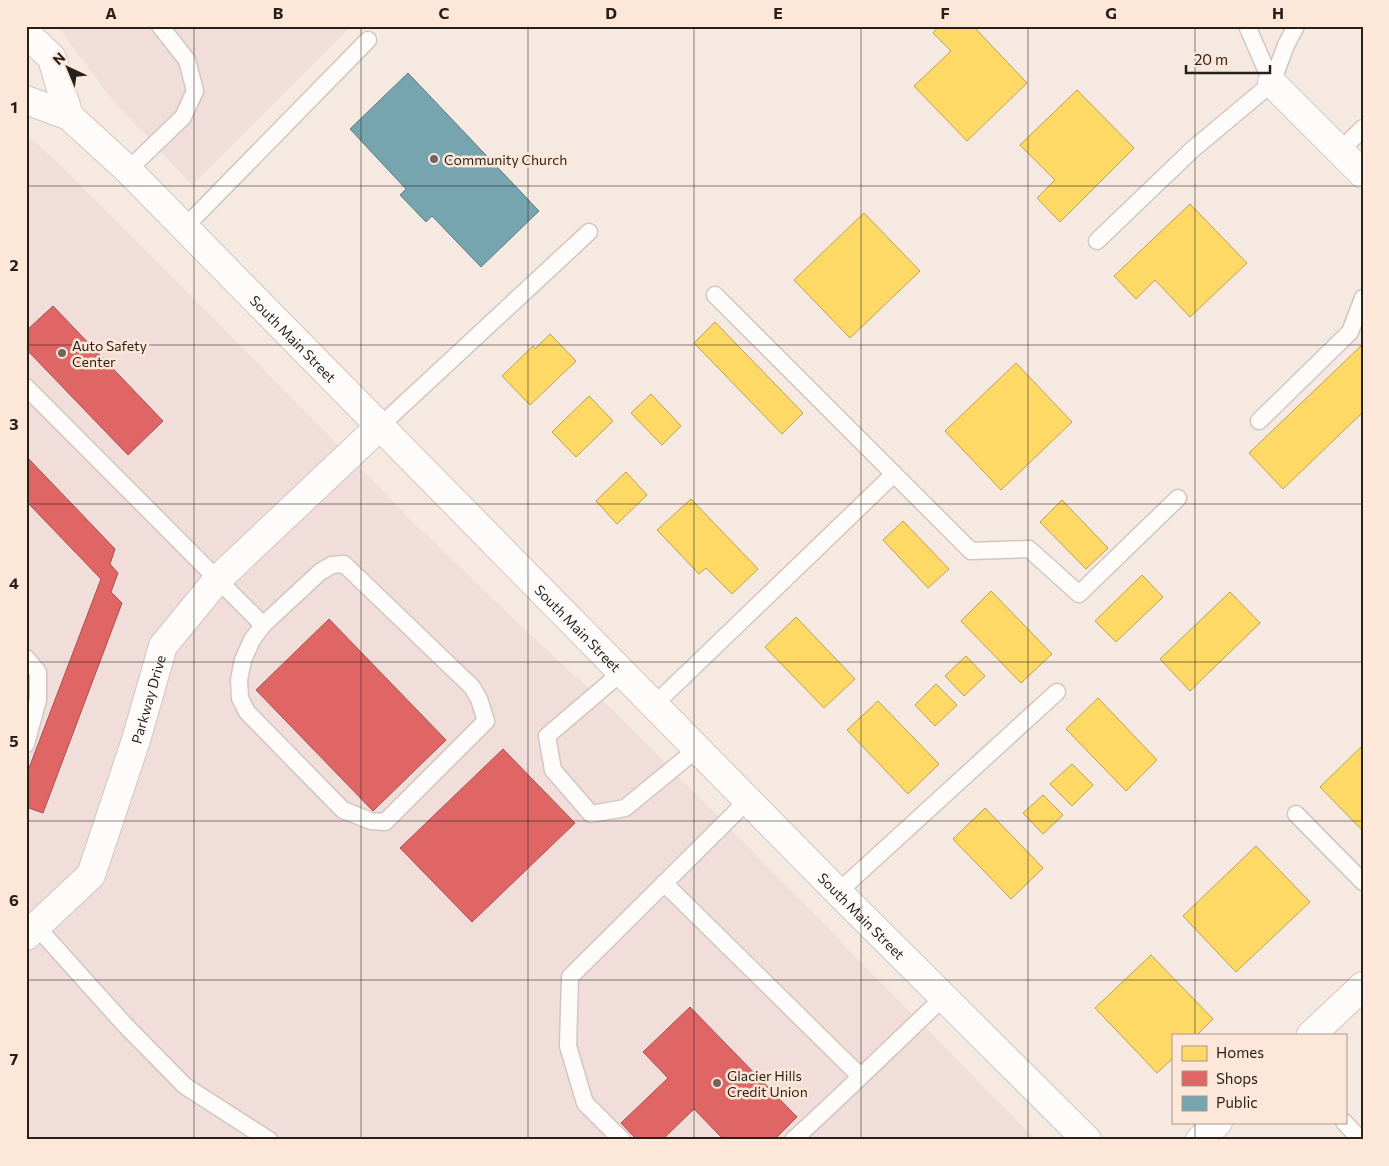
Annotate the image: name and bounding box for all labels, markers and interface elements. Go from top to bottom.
text: A [105,3,117,22]
text: B [273,3,284,22]
text: C [439,3,450,22]
text: D [605,3,617,22]
text: E [773,3,783,22]
text: F [940,3,950,22]
text: G [1105,3,1117,22]
text: H [1272,3,1284,22]
north arrow [42,42,92,92]
scale bar [1186,42,1270,74]
text: N [49,49,68,68]
text: 20 m [1194,50,1228,68]
text: 1 [10,97,18,116]
place label: Community Church [444,151,567,168]
marker: Community Church [428,153,440,165]
text: 2 [9,255,19,274]
street label: South Main Street [247,291,340,386]
place label: Auto Safety Center [72,337,147,370]
marker: Auto Safety Center [56,347,68,359]
text: 3 [9,414,19,433]
text: 4 [9,573,19,592]
street label: South Main Street [532,581,625,675]
street label: Parkway Drive [127,653,169,745]
text: 5 [9,731,19,750]
street label: South Main Street [815,869,909,963]
text: 6 [9,890,19,909]
legend [1172,1034,1346,1124]
text: Homes [1216,1043,1264,1061]
text: 7 [10,1049,19,1068]
place label: Glacier Hills Credit Union [727,1067,808,1100]
text: Shops [1216,1069,1258,1087]
marker: Glacier Hills Credit Union [711,1077,723,1089]
text: Public [1216,1093,1258,1111]

